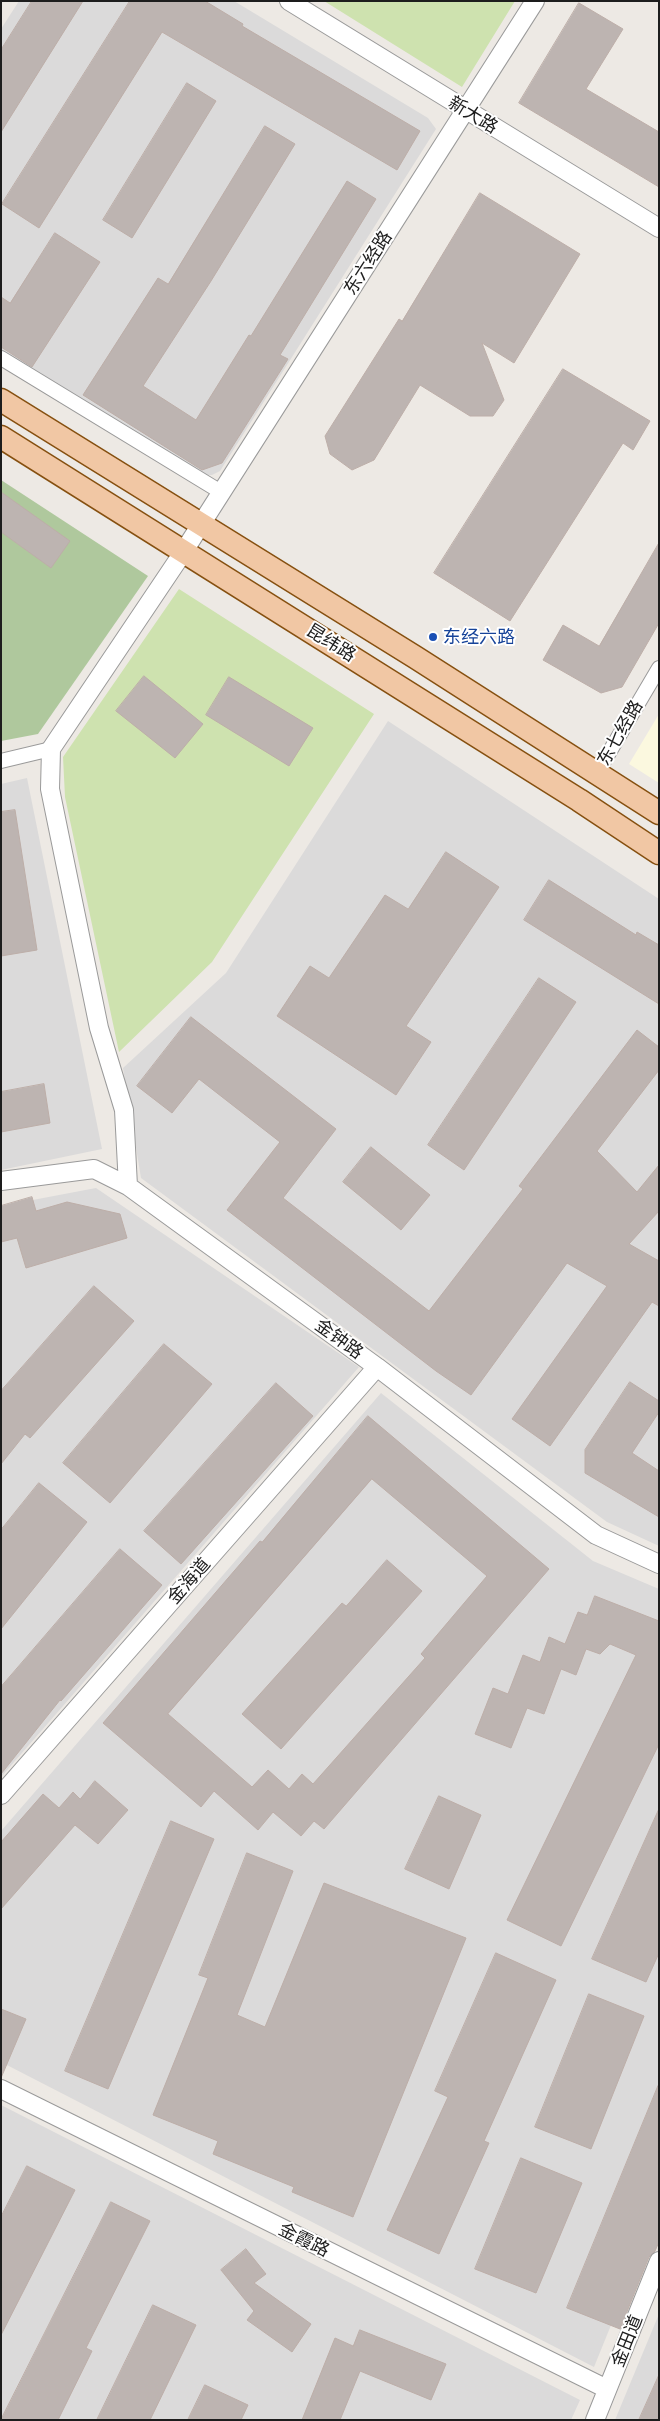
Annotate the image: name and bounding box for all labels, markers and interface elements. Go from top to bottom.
street label: 新大路 [444,92,502,138]
street label: 东六经路 [339,227,397,299]
street label: 昆纬路 [302,620,360,666]
place label: 东经六路 [443,626,515,648]
marker: 东经六路 [427,631,439,643]
street label: 东七经路 [593,696,647,770]
street label: 金钟路 [311,1314,367,1364]
street label: 金海道 [163,1554,215,1608]
street label: 金霞路 [275,2218,333,2262]
street label: 金田道 [607,2312,647,2370]

